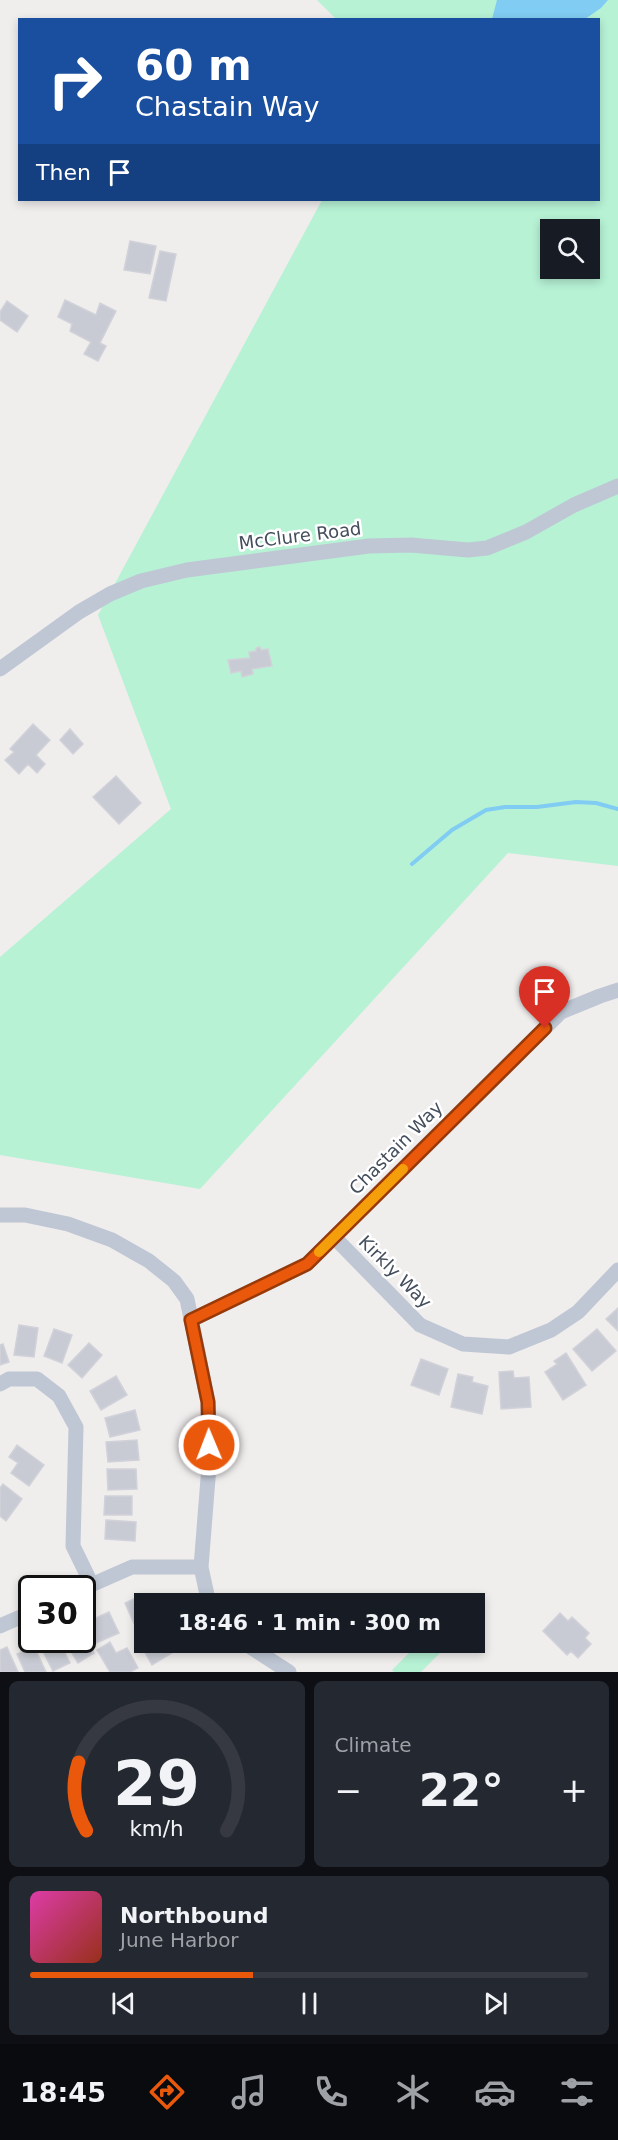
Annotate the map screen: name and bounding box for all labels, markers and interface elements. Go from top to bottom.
text: 60 m [135,41,252,90]
icon: right [36,42,114,120]
text: Chastain Way [135,91,319,122]
icon: arrive [103,156,136,189]
text: Then [36,160,91,185]
map controls [540,219,600,279]
button: search [540,219,600,279]
street label: McClure Road [237,518,362,553]
pin [519,966,570,1028]
icon: arrive [528,975,561,1008]
street label: Chastain Way [345,1097,447,1199]
street label: Kirkly Way [355,1231,436,1313]
position arrow [177,1413,241,1477]
speed limit sign: 30 [18,1575,96,1653]
text: 18:46 · 1 min · 300 m [178,1610,441,1635]
text: Climate [335,1733,411,1757]
text: 29 [113,1747,200,1820]
text: 22° [419,1764,504,1817]
text: − [335,1771,362,1810]
text: + [560,1771,588,1810]
text: km/h [130,1816,184,1841]
text: Northbound [120,1903,269,1928]
text: June Harbor [120,1928,239,1952]
icon: previous [107,1987,140,2020]
icon: pause [293,1987,326,2020]
icon: next [479,1987,512,2020]
icon: directions [146,2071,188,2113]
icon: music [228,2071,270,2113]
icon: phone [310,2071,352,2113]
icon: climate [392,2071,434,2113]
icon: car [474,2071,516,2113]
icon: filters [556,2071,598,2113]
text: 18:45 [20,2077,106,2108]

